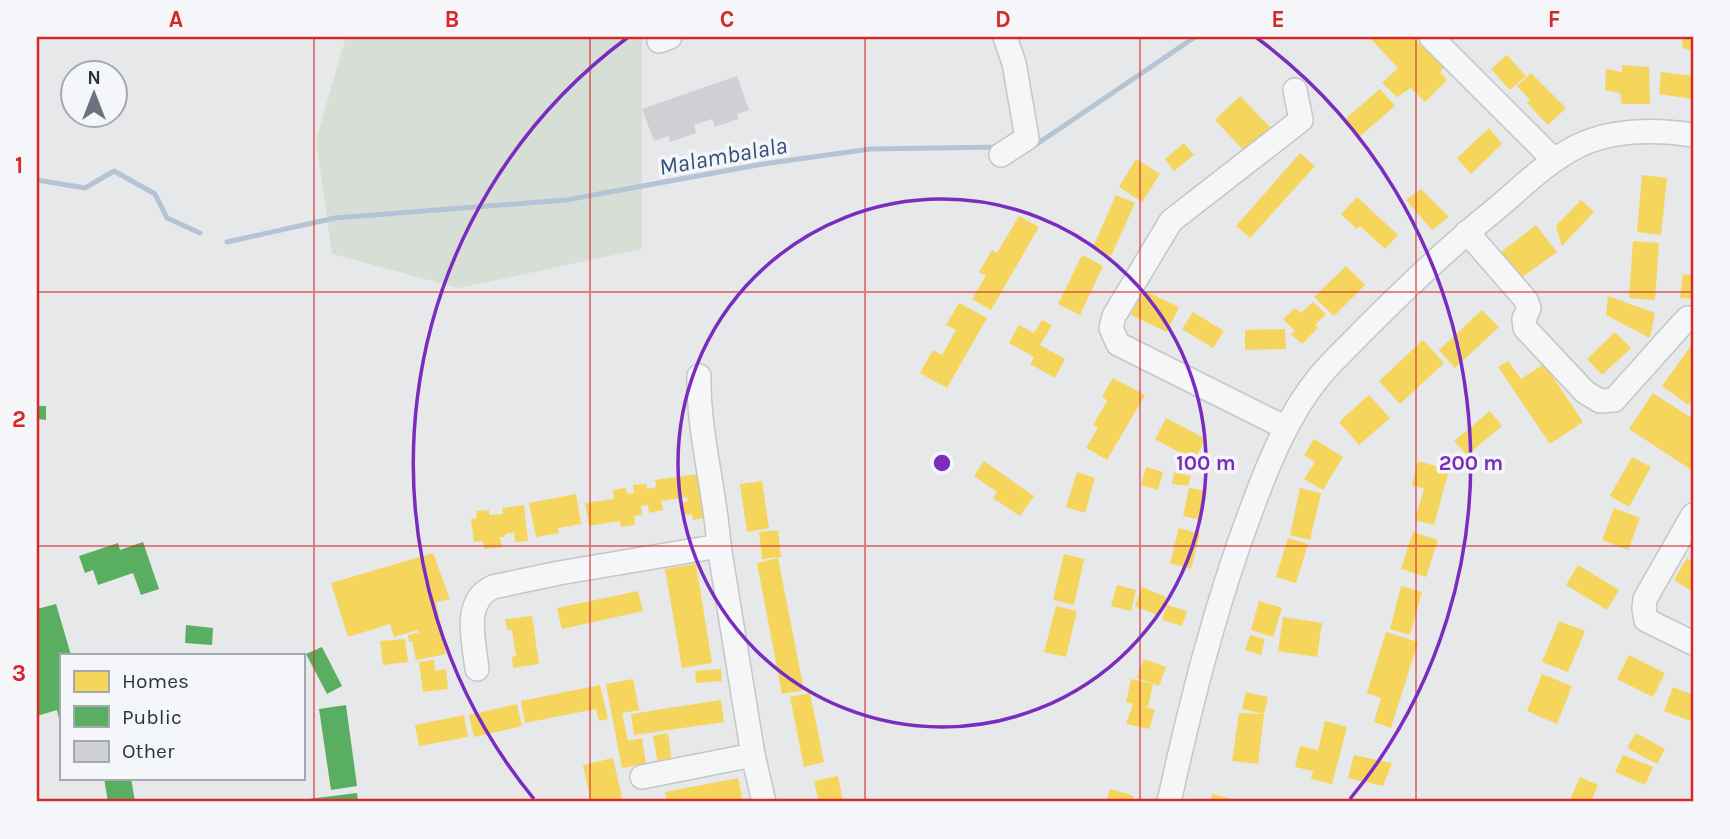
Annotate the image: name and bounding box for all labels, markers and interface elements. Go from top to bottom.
text: A [169,6,183,33]
text: B [445,6,459,33]
text: C [720,6,734,33]
text: D [995,6,1011,33]
text: E [1271,6,1285,33]
text: F [1548,6,1560,33]
north arrow [60,60,130,130]
text: N [87,67,101,89]
water label: Malambalala [657,131,789,181]
text: 1 [15,152,23,179]
text: 2 [12,406,26,433]
centre of rings [930,451,954,475]
text: 100 m [1176,451,1236,475]
text: 200 m [1439,451,1503,475]
legend [60,654,304,780]
text: 3 [12,660,26,687]
text: Homes [122,669,189,693]
text: Public [122,705,182,729]
text: Other [122,739,175,763]

